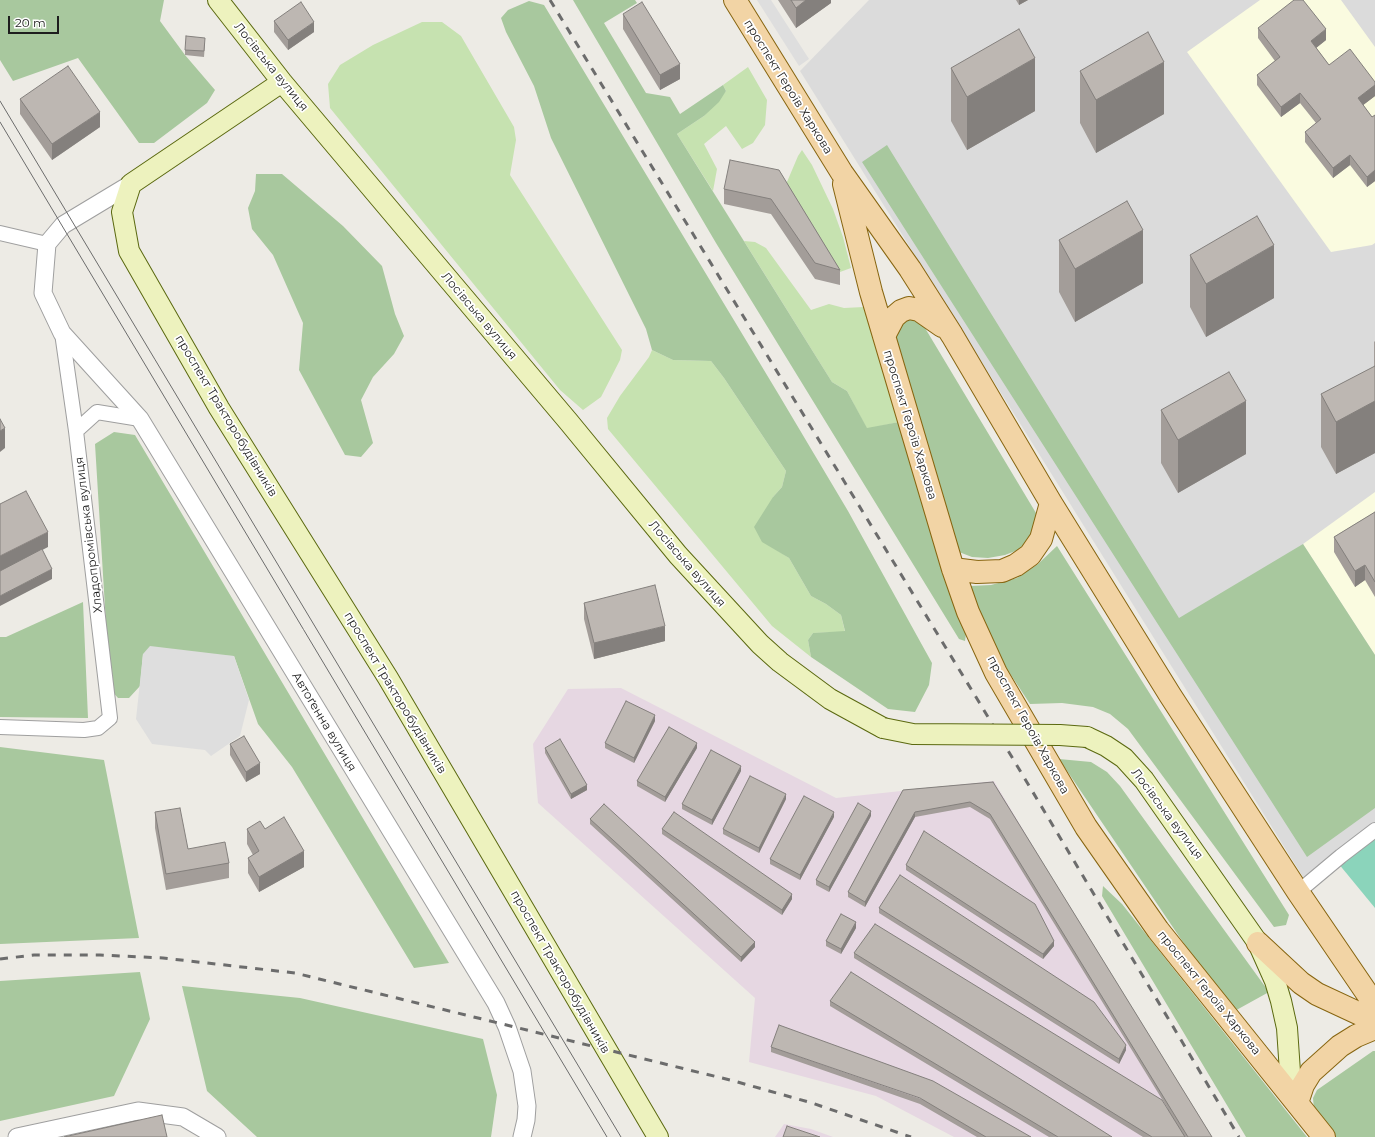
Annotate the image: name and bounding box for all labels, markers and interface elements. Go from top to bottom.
scale bar [10,8,61,34]
text: 20 m [15,15,46,30]
street label: проспект Героїв Харкова [741,17,835,157]
street label: Лосівська вулиця [231,20,311,114]
street label: Лосівська вулиця [438,269,520,363]
street label: проспект Тракторобудівників [172,333,280,499]
street label: проспект Героїв Харкова [880,348,940,502]
street label: Хладопромівська вулиця [72,456,106,614]
street label: Лосівська вулиця [646,518,728,610]
street label: проспект Тракторобудівників [341,610,449,776]
street label: проспект Героїв Харкова [984,653,1072,797]
street label: Автоґенна вулиця [289,670,359,774]
street label: Лосівська вулиця [1128,766,1206,862]
street label: проспект Тракторобудівників [507,888,613,1056]
street label: проспект Героїв Харкова [1154,928,1264,1058]

